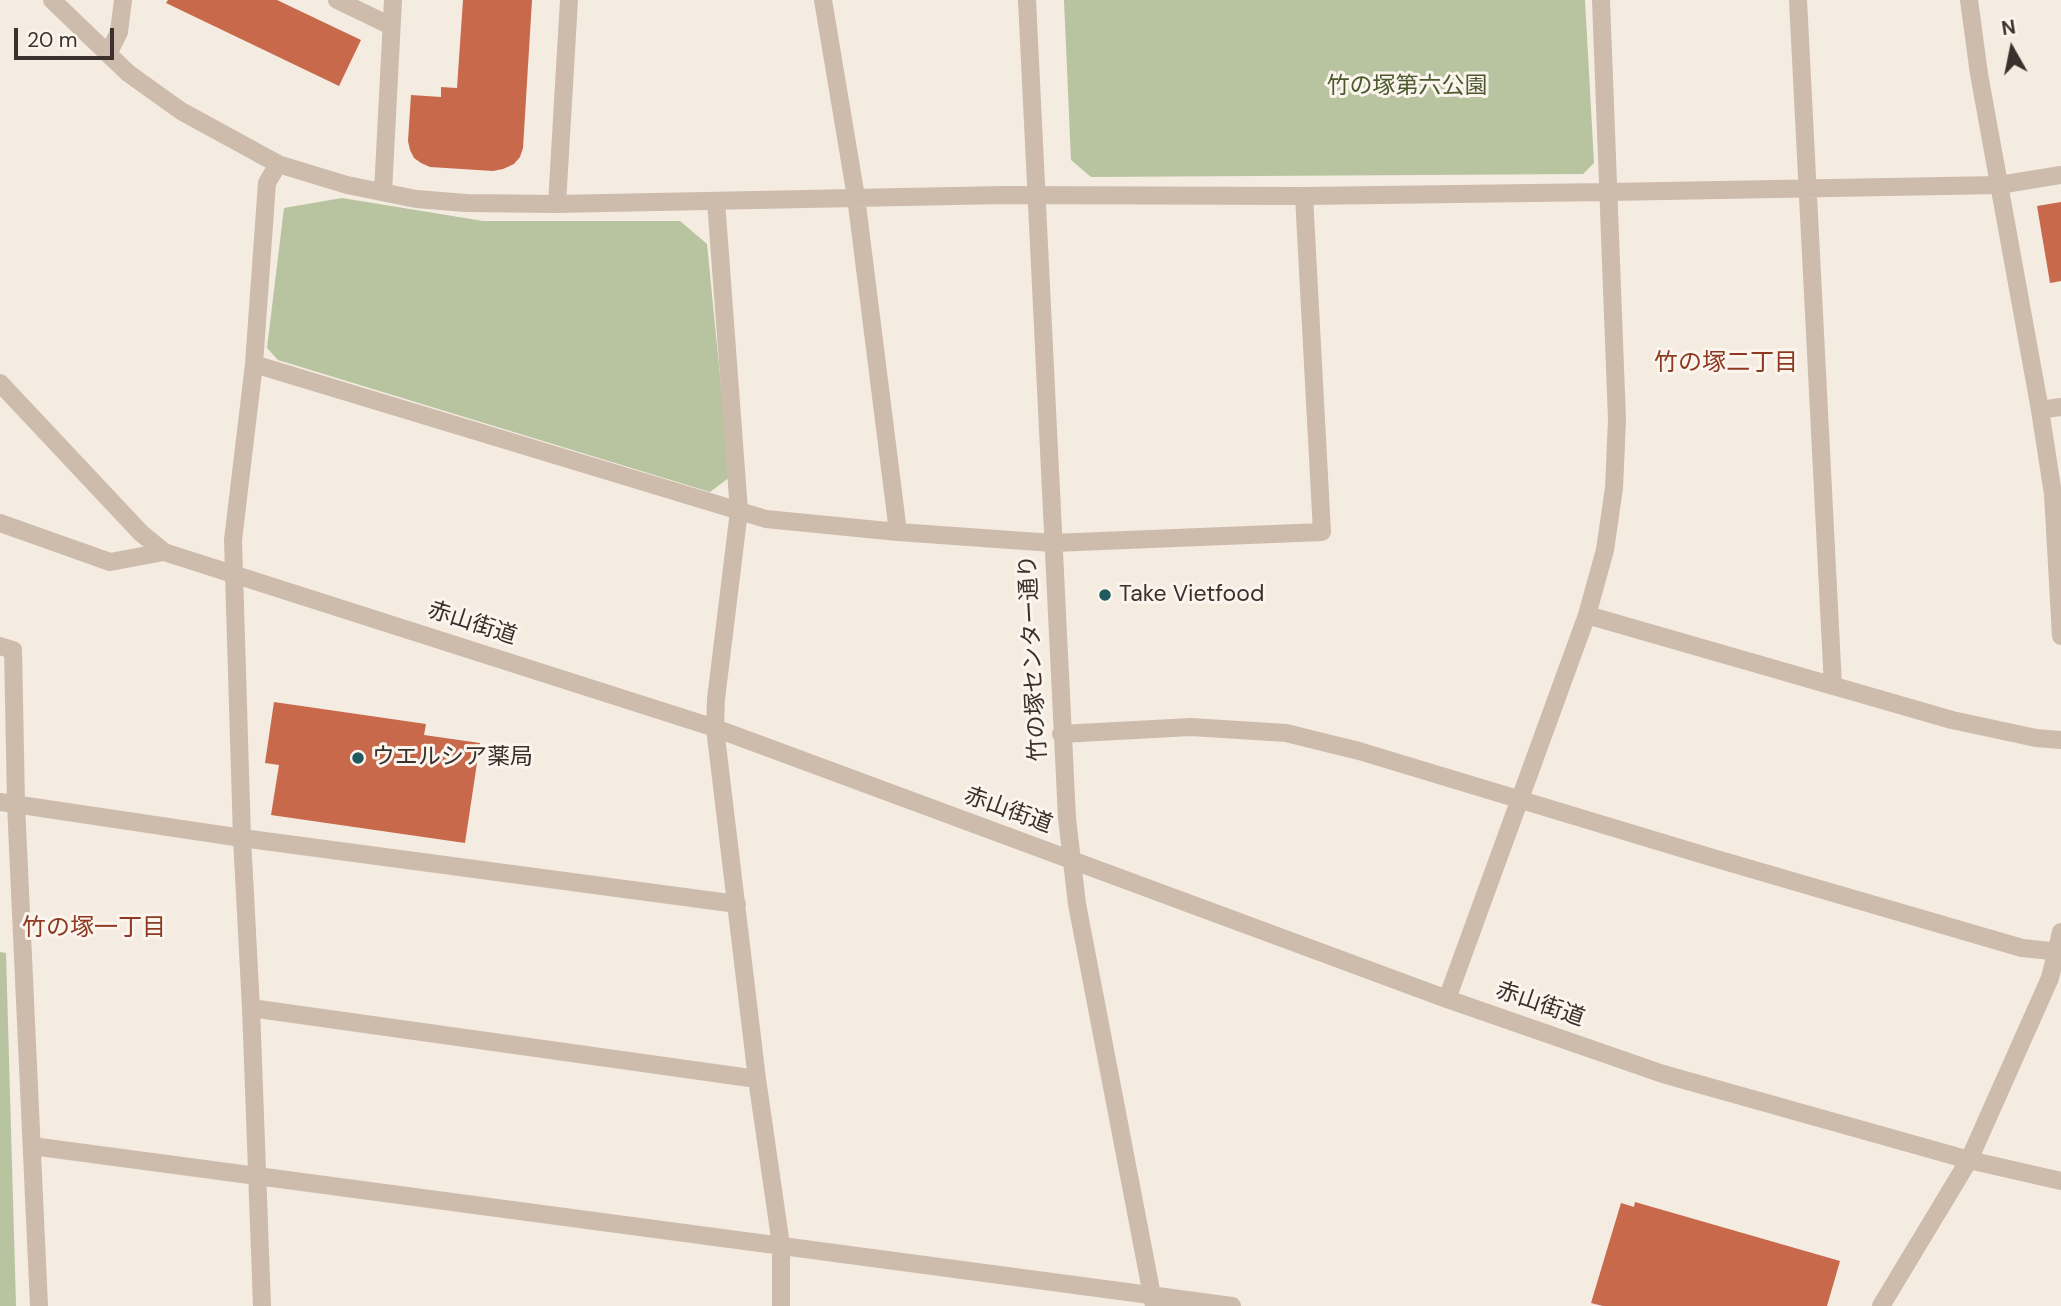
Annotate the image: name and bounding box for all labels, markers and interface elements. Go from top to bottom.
scale bar [18,14,117,58]
north arrow [1977,14,2047,84]
text: N [2000,14,2017,41]
text: 20 m [27,26,78,54]
park label: 竹の塚第六公園 [1327,73,1487,101]
district label: 竹の塚二丁目 [1654,350,1798,378]
street label: 竹の塚センター通り [1015,554,1053,762]
place label: Take Vietfood [1119,581,1264,609]
marker: Take Vietfood [1097,587,1113,603]
street label: 赤山街道 [424,597,520,651]
place label: ウエルシア薬局 [372,744,533,772]
marker: ウエルシア薬局 [350,750,366,766]
street label: 赤山街道 [960,782,1056,840]
district label: 竹の塚一丁目 [22,915,166,943]
street label: 赤山街道 [1492,977,1588,1033]

